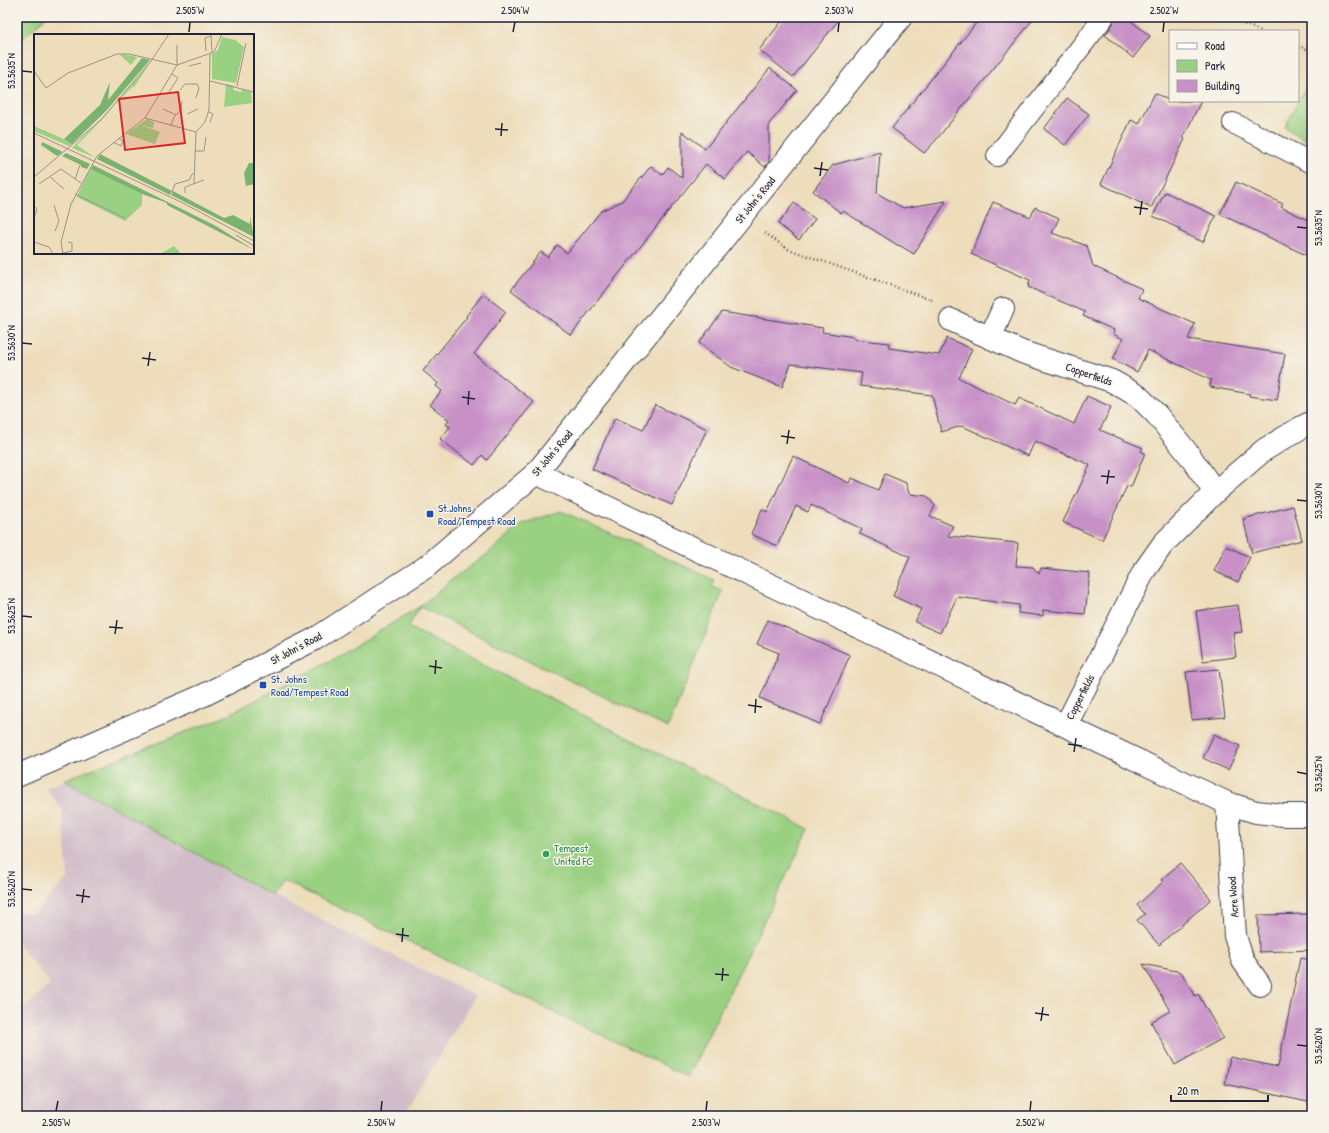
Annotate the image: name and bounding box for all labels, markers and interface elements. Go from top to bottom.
text: 2.505°W [176,4,205,17]
text: 2.504°W [501,4,530,17]
text: 2.503°W [825,4,854,17]
text: 2.502°W [1150,4,1179,17]
legend [1169,30,1299,102]
inset map [34,34,254,254]
text: Road [1205,37,1225,54]
text: 53.5635°N [5,53,18,89]
text: Park [1205,57,1225,74]
text: Building [1205,77,1240,94]
street label: St John's Road [732,173,779,226]
text: 53.5635°N [1312,210,1325,246]
text: 53.5630°N [5,325,18,361]
street label: Copperfields [1064,359,1114,389]
street label: St John's Road [529,426,576,479]
text: 53.5630°N [1312,483,1325,519]
place label: St.Johns Road/Tempest Road [438,501,516,528]
marker: St.Johns Road/Tempest Road [425,509,435,519]
text: 53.5625°N [5,598,18,634]
street label: St John's Road [268,628,325,667]
place label: St. Johns Road/Tempest Road [271,672,349,699]
street label: Copperfields [1063,672,1097,722]
marker: St. Johns Road/Tempest Road [258,680,268,690]
text: 53.5625°N [1312,756,1325,792]
place label: Tempest United FC [554,841,593,868]
marker: Tempest United FC [541,849,551,859]
text: 53.5620°N [5,871,18,907]
street label: Acre Wood [1225,876,1241,918]
text: 53.5620°N [1312,1028,1325,1064]
scale bar [1171,1077,1268,1103]
text: 20 m [1177,1082,1199,1099]
text: 2.505°W [42,1116,71,1129]
text: 2.504°W [367,1116,396,1129]
text: 2.503°W [692,1116,721,1129]
text: 2.502°W [1016,1116,1045,1129]

